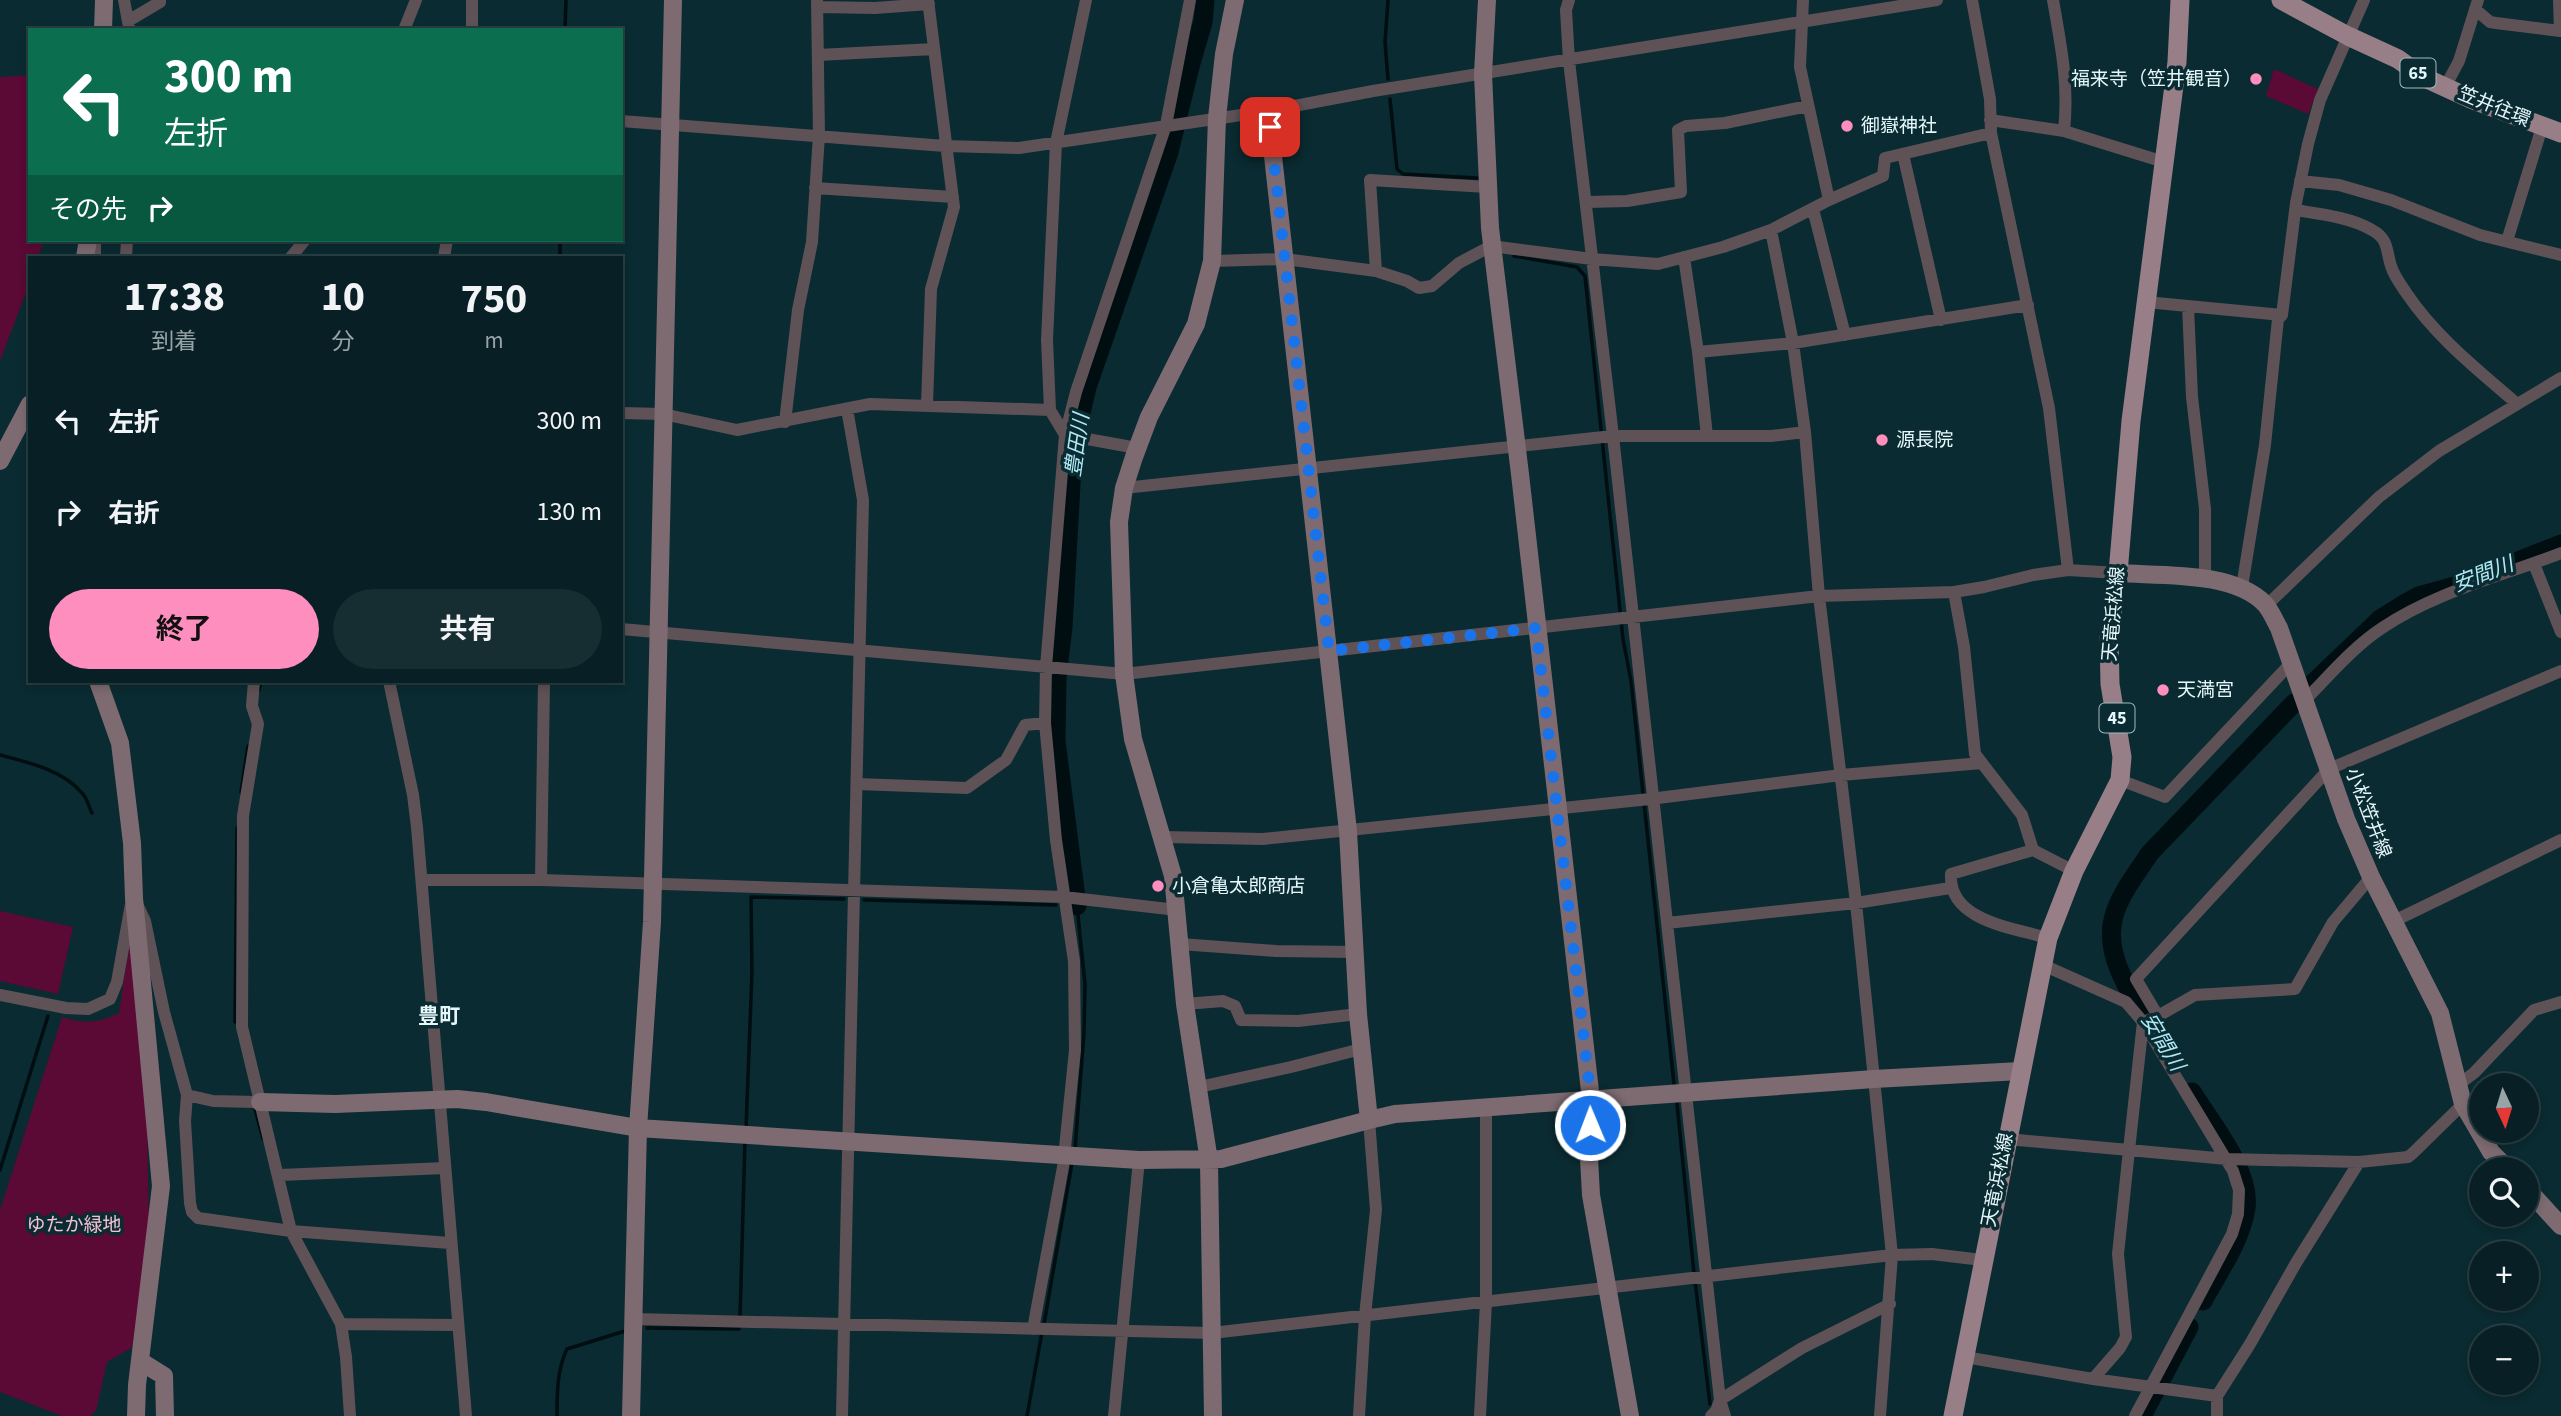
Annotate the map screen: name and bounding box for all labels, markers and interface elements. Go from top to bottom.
text: 300 m [164,42,293,112]
icon: left [49,56,140,147]
road number: 65 [2400,58,2436,88]
place label: 福来寺（笠井観音） [2071,66,2242,93]
marker: 福来寺（笠井観音） [2248,71,2264,87]
street label: 笠井往環 [2454,80,2534,134]
pin [1240,97,1300,157]
icon: arrive [1251,108,1289,146]
text: 左折 [164,111,228,157]
place label: 御嶽神社 [1861,113,1937,140]
marker: 御嶽神社 [1839,118,1855,134]
icon: right [141,189,179,227]
text: その先 [49,191,127,228]
text: 17:38 [124,267,225,327]
text: 10 [321,267,365,327]
text: 750 [461,269,527,329]
text: m [484,324,504,357]
text: 到着 [151,325,197,358]
text: 分 [331,325,354,358]
icon: left [49,402,87,440]
text: 300 m [536,402,602,439]
text: 左折 [108,404,160,441]
water label: 豊田川 [1058,410,1097,478]
place label: 源長院 [1896,427,1953,454]
marker: 源長院 [1874,432,1890,448]
icon: right [49,493,87,531]
text: 130 m [536,493,602,530]
text: 右折 [108,495,160,532]
water label: 安間川 [2448,548,2520,599]
street label: 天竜浜松線 [2096,565,2132,663]
button: 終了 [49,589,319,669]
button: 共有 [333,589,602,669]
place label: 天満宮 [2177,677,2234,704]
marker: 天満宮 [2155,682,2171,698]
road number: 45 [2100,704,2134,732]
street label: 小松笠井線 [2338,764,2398,862]
place label: 小倉亀太郎商店 [1172,873,1305,900]
marker: 小倉亀太郎商店 [1150,878,1166,894]
district label: 豊町 [418,1001,460,1031]
water label: 安間川 [2134,1007,2193,1078]
north arrow [2469,1073,2539,1143]
map controls [2469,1073,2539,1395]
position arrow [1553,1088,1627,1162]
street label: 天竜浜松線 [1976,1131,2020,1229]
button: search [2469,1157,2539,1227]
park label: ゆたか緑地 [26,1212,122,1239]
button: + [2469,1241,2539,1311]
button: − [2469,1325,2539,1395]

